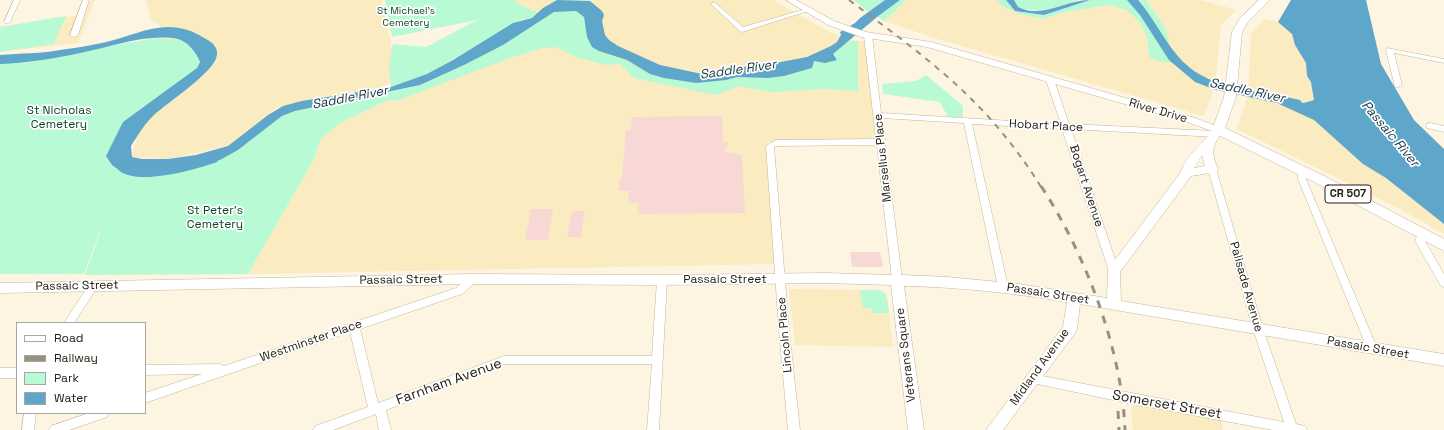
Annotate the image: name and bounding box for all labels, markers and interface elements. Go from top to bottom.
park label: St Michael's Cemetery [377,5,435,28]
water label: Saddle River [699,57,777,83]
water label: Saddle River [1208,75,1286,107]
water label: Saddle River [311,83,389,113]
street label: River Drive [1127,96,1189,126]
water label: Passaic River [1358,98,1422,170]
park label: St Nicholas Cemetery [27,104,91,132]
street label: Marsellus Place [871,113,895,203]
street label: Hobart Place [1009,117,1083,135]
street label: Bogart Avenue [1066,143,1106,229]
road number: CR 507 [1325,185,1371,203]
park label: St Peter's Cemetery [187,204,243,232]
street label: Palisade Avenue [1226,240,1266,334]
street label: Passaic Street [359,272,443,288]
street label: Passaic Street [683,273,767,287]
street label: Passaic Street [35,278,119,294]
street label: Passaic Street [1006,280,1090,308]
street label: Lincoln Place [775,297,795,373]
street label: Veterans Square [893,307,919,403]
street label: Westminster Place [258,317,364,365]
legend [16,322,146,414]
street label: Midland Avenue [1007,326,1073,408]
text: Road [54,330,83,346]
street label: Passaic Street [1326,334,1410,362]
text: Railway [54,350,98,366]
street label: Farnham Avenue [394,355,504,409]
text: Park [54,370,79,386]
street label: Somerset Street [1111,387,1223,423]
text: Water [54,390,88,406]

